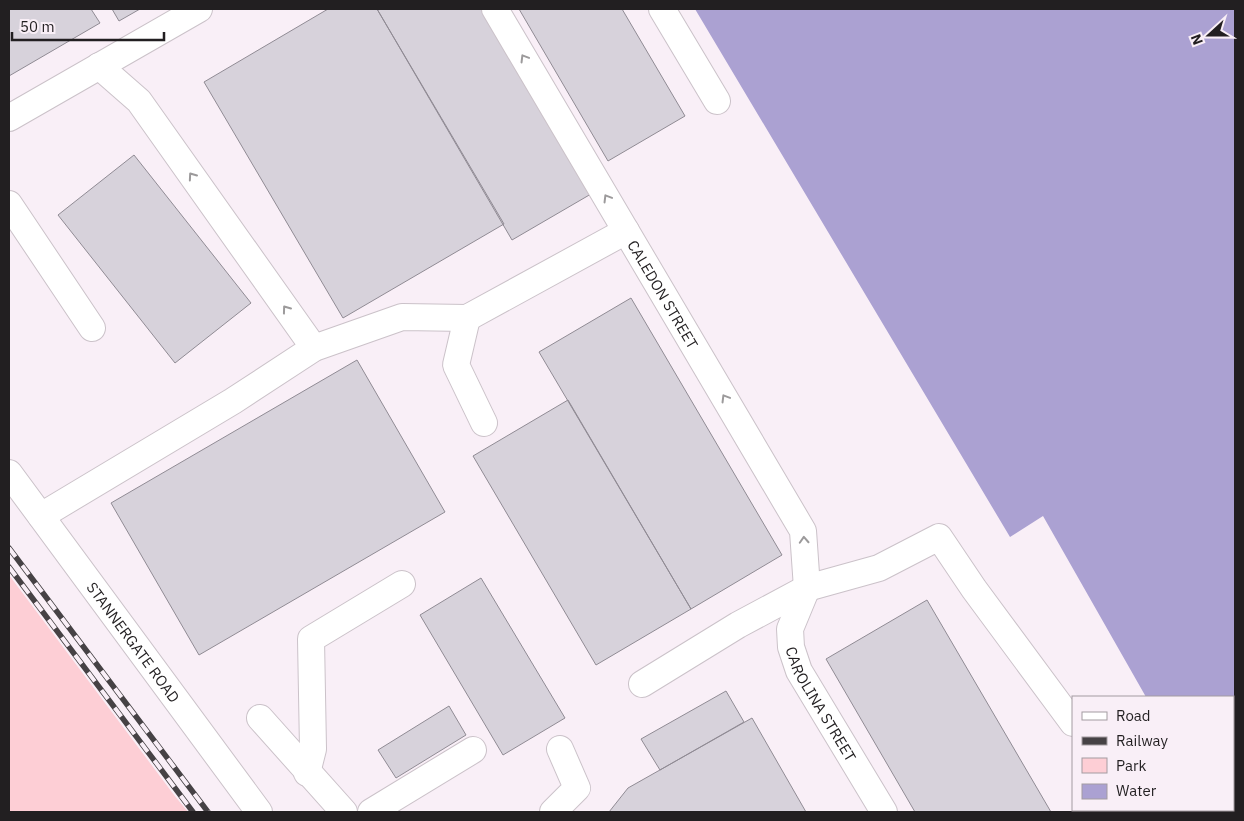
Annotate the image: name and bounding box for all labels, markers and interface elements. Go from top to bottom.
scale bar [12,10,165,42]
north arrow [1184,10,1234,60]
text: 50 m [20,17,55,36]
text: N [1187,32,1207,48]
one-way arrow [521,55,531,64]
one-way arrow [189,172,198,182]
one-way arrow [603,195,613,204]
street label: CALEDON STREET [624,236,703,352]
one-way arrow [283,305,292,315]
one-way arrow [722,395,732,404]
one-way arrow [798,535,809,543]
street label: STANNERGATE ROAD [83,578,184,706]
street label: CAROLINA STREET [782,644,861,765]
legend [1072,696,1234,811]
text: Road [1116,706,1151,725]
text: Railway [1116,731,1169,750]
text: Park [1116,756,1146,775]
text: Water [1116,781,1157,800]

